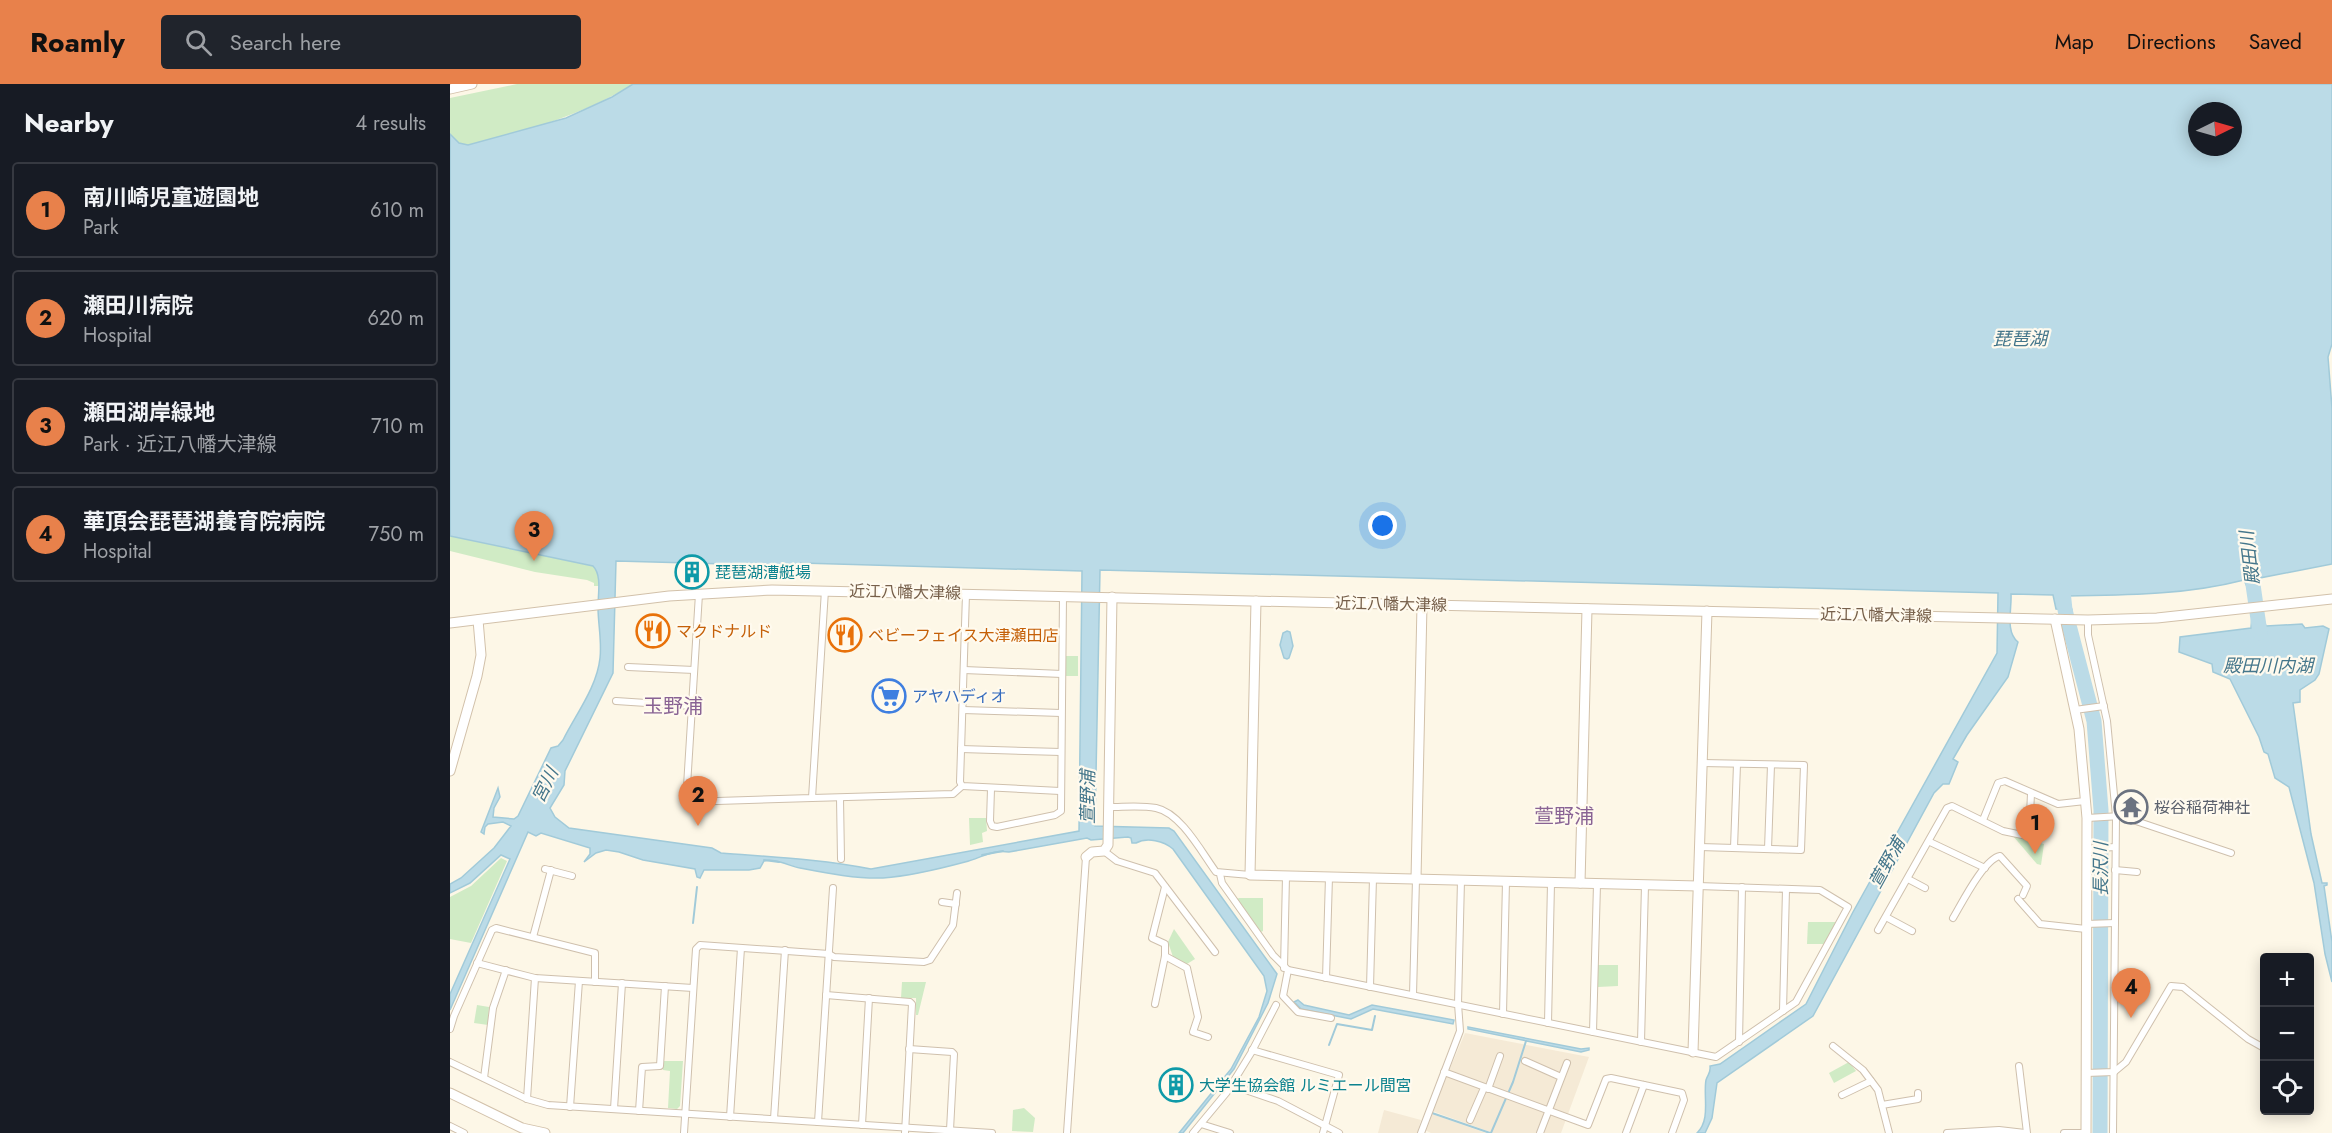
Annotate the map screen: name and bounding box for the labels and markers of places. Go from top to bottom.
pin: 3 [514,512,554,561]
building icon: 琵琶湖漕艇場 [674,554,710,590]
place label: 琵琶湖漕艇場 [715,561,811,584]
restaurant icon: マクドナルド [635,613,671,649]
restaurant icon: ベビーフェイス大津瀬田店 [827,617,863,653]
place label: マクドナルド [676,620,772,643]
place label: ベビーフェイス大津瀬田店 [868,624,1059,647]
supermarket icon: アヤハディオ [871,678,907,714]
place label: アヤハディオ [912,685,1007,708]
pin: 2 [678,776,718,826]
temple icon: 桜谷稲荷神社 [2113,789,2149,825]
place label: 桜谷稲荷神社 [2154,796,2250,819]
pin: 1 [2016,804,2054,854]
pin: 4 [2112,968,2150,1018]
building icon: 大学生協会館 ルミエール間宮 [1158,1067,1194,1103]
place label: 大学生協会館 ルミエール間宮 [1199,1074,1412,1097]

